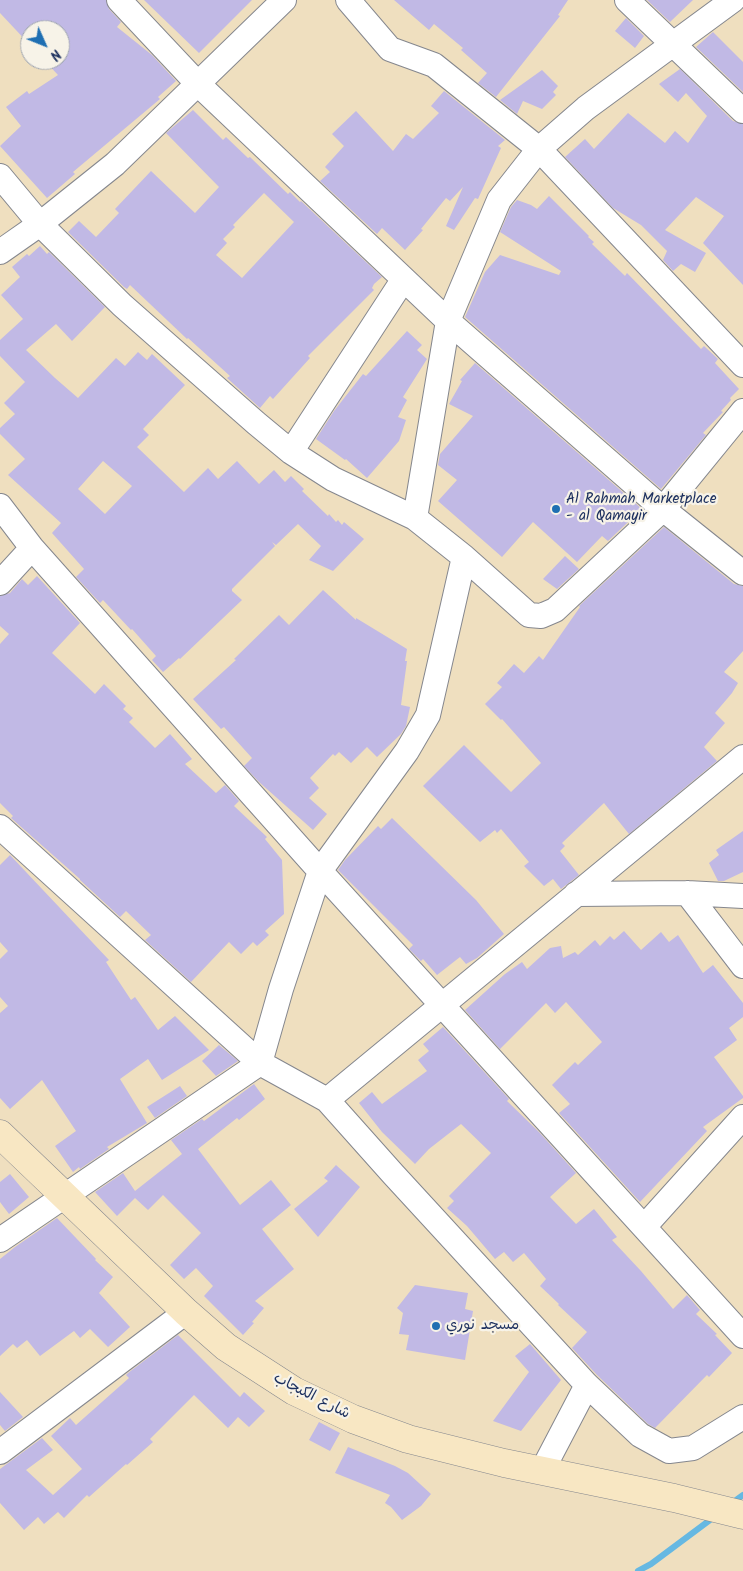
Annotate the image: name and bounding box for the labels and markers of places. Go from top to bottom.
place label: Al Rahmah Marketplace - al Qamayir [566,491,716,526]
marker: Al Rahmah Marketplace - al Qamayir [550,503,562,515]
place label: مسجد نوري [446,1317,519,1335]
marker: مسجد نوري [430,1320,442,1332]

